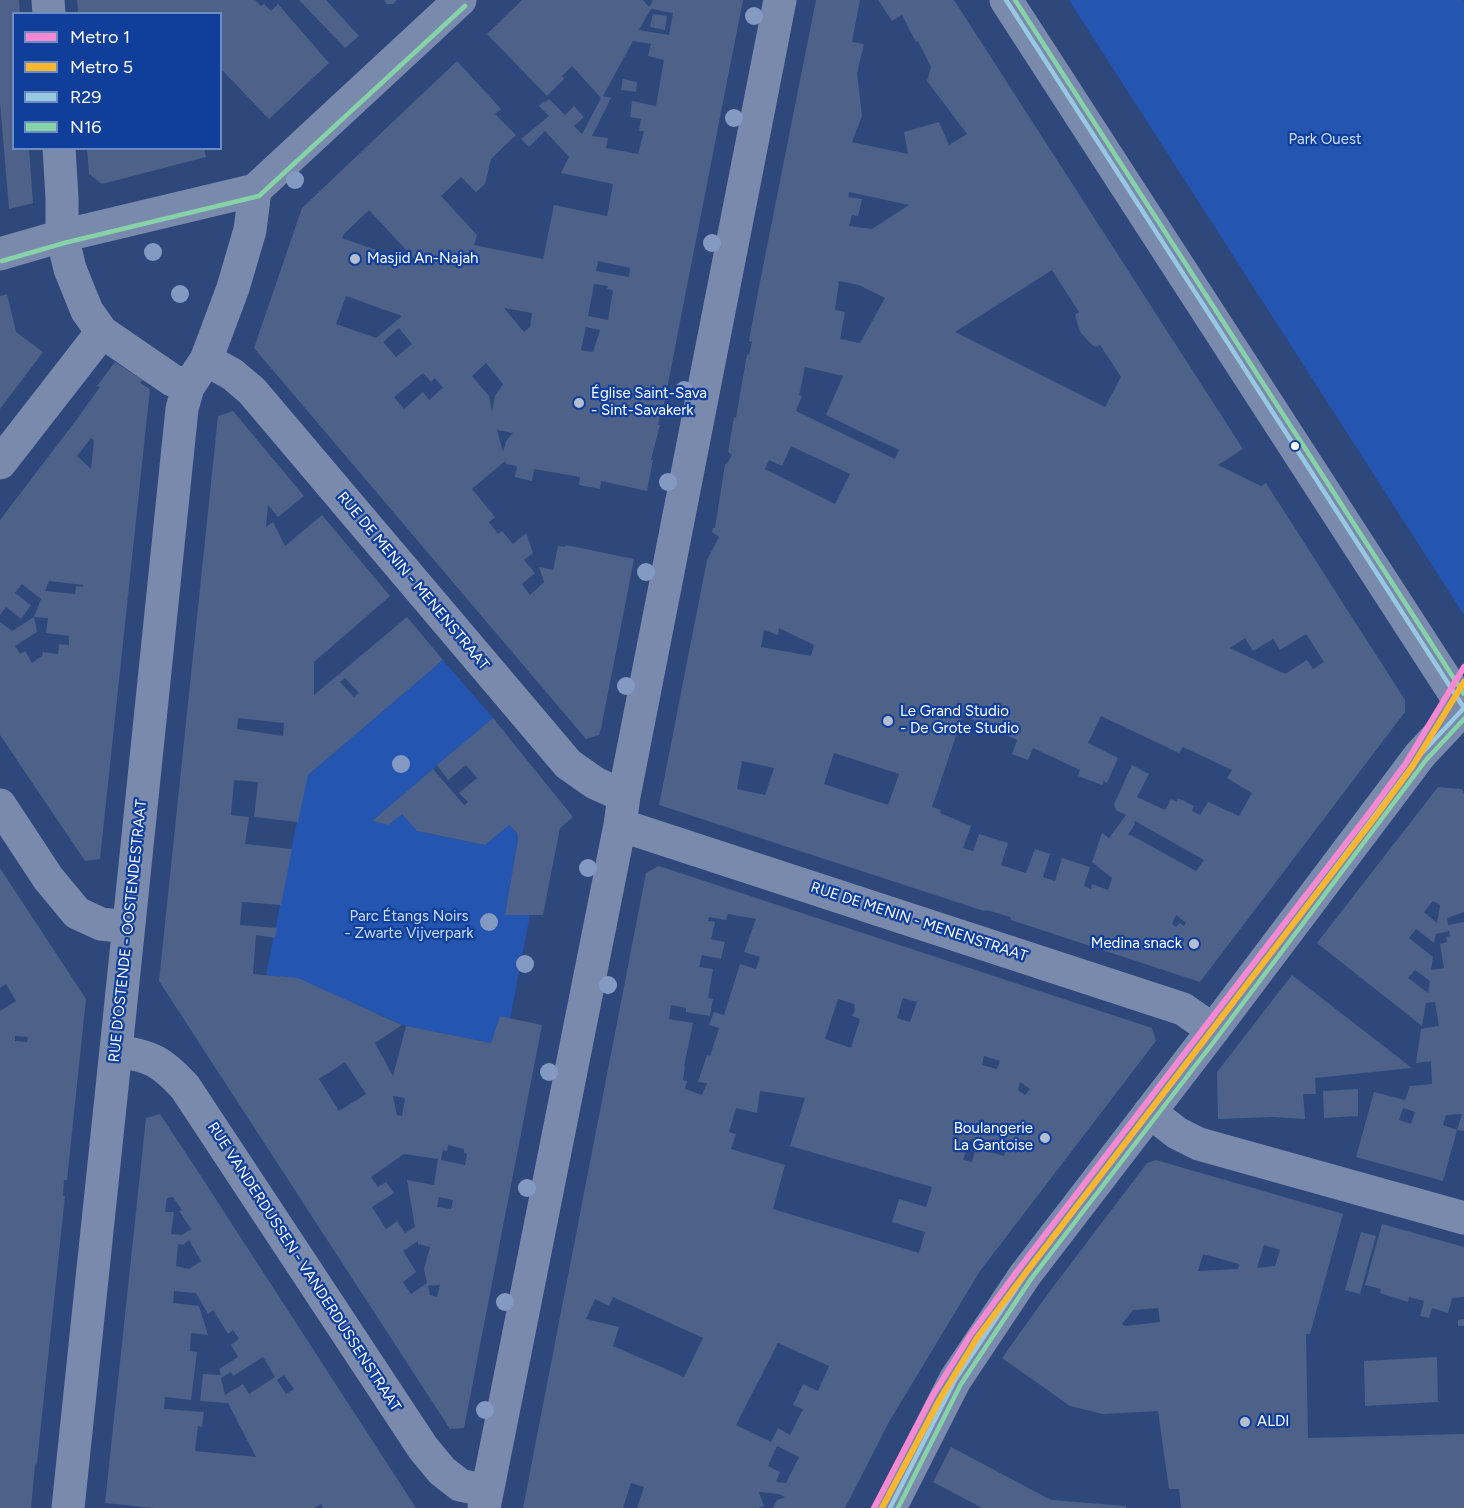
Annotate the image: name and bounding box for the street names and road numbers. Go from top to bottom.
street label: RUE DE MENIN - MENENSTRAAT [333,488,493,674]
street label: RUE D'OSTENDE - OOSTENDESTRAAT [105,799,151,1063]
street label: RUE DE MENIN - MENENSTRAAT [808,878,1030,966]
street label: RUE VANDERDUSSEN - VANDERDUSSENSTRAAT [203,1119,405,1415]

